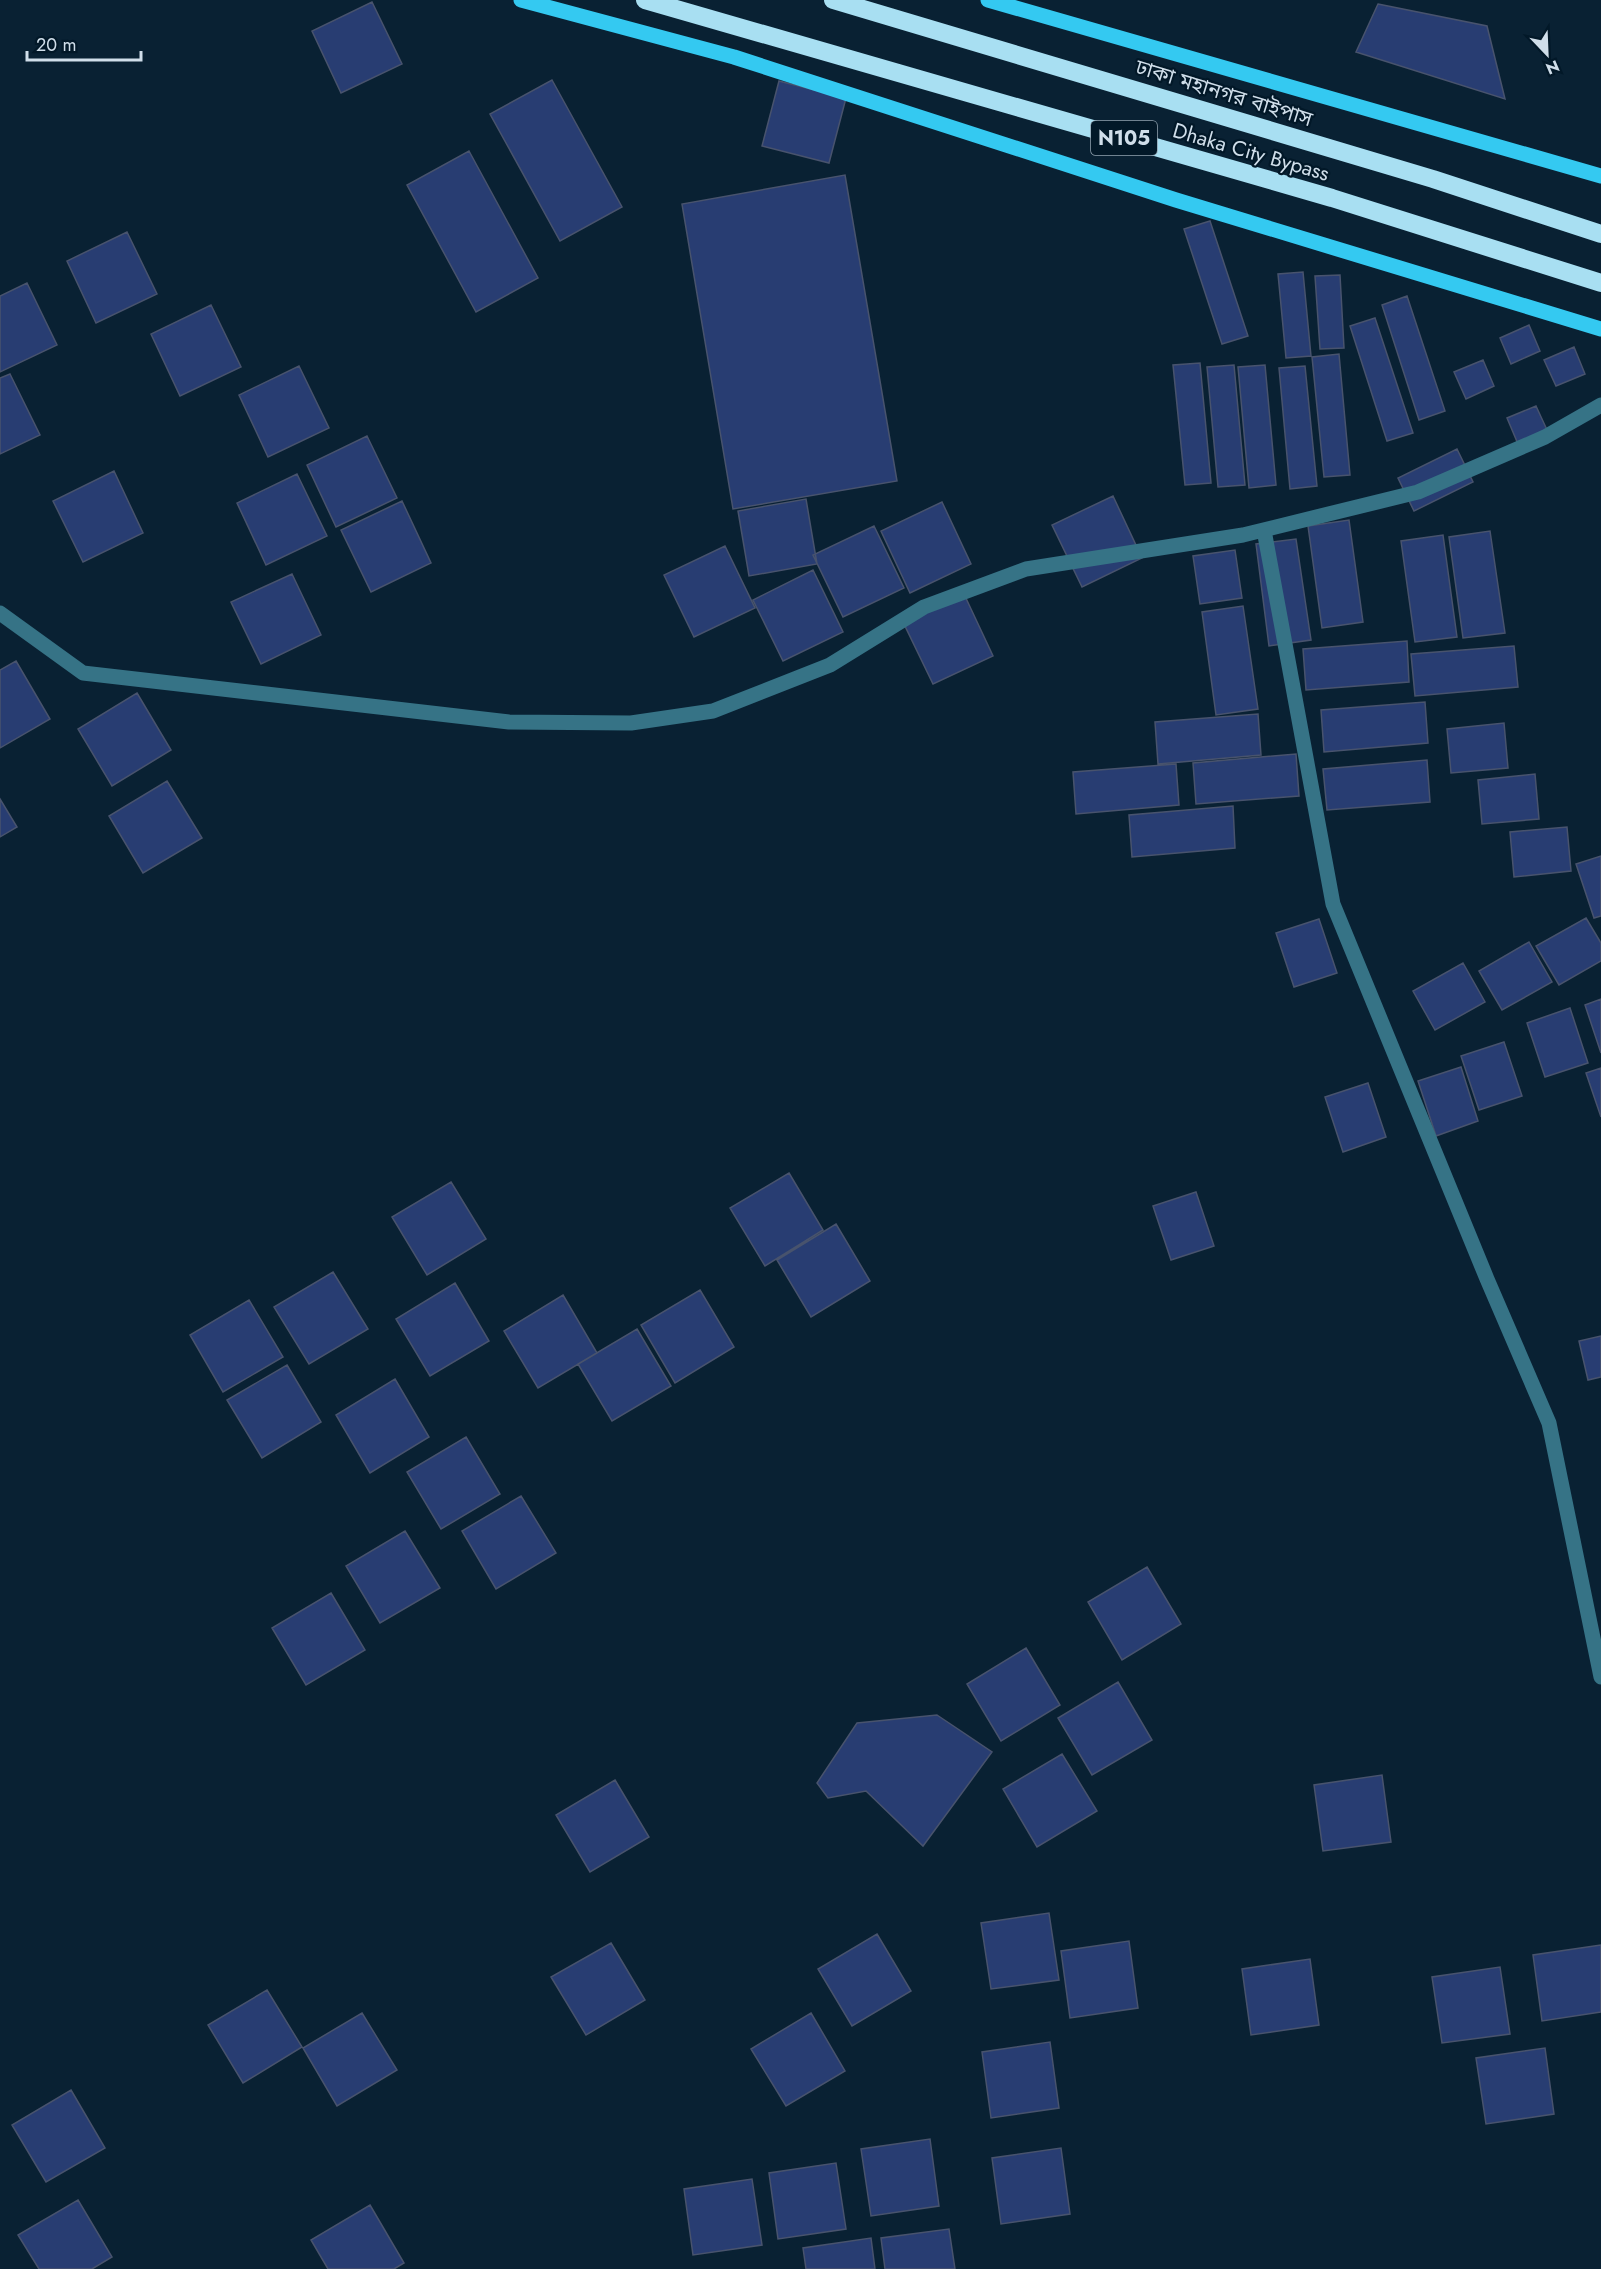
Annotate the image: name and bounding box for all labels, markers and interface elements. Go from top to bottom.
scale bar [27,24,141,62]
north arrow [1517,24,1577,84]
text: 20 m [36,32,76,58]
street label: ঢাকা মহানগর বাইপাস [1131,52,1317,134]
text: N [1542,54,1563,80]
street label: Dhaka City Bypass [1169,115,1333,189]
road number: N105 [1091,121,1157,155]

